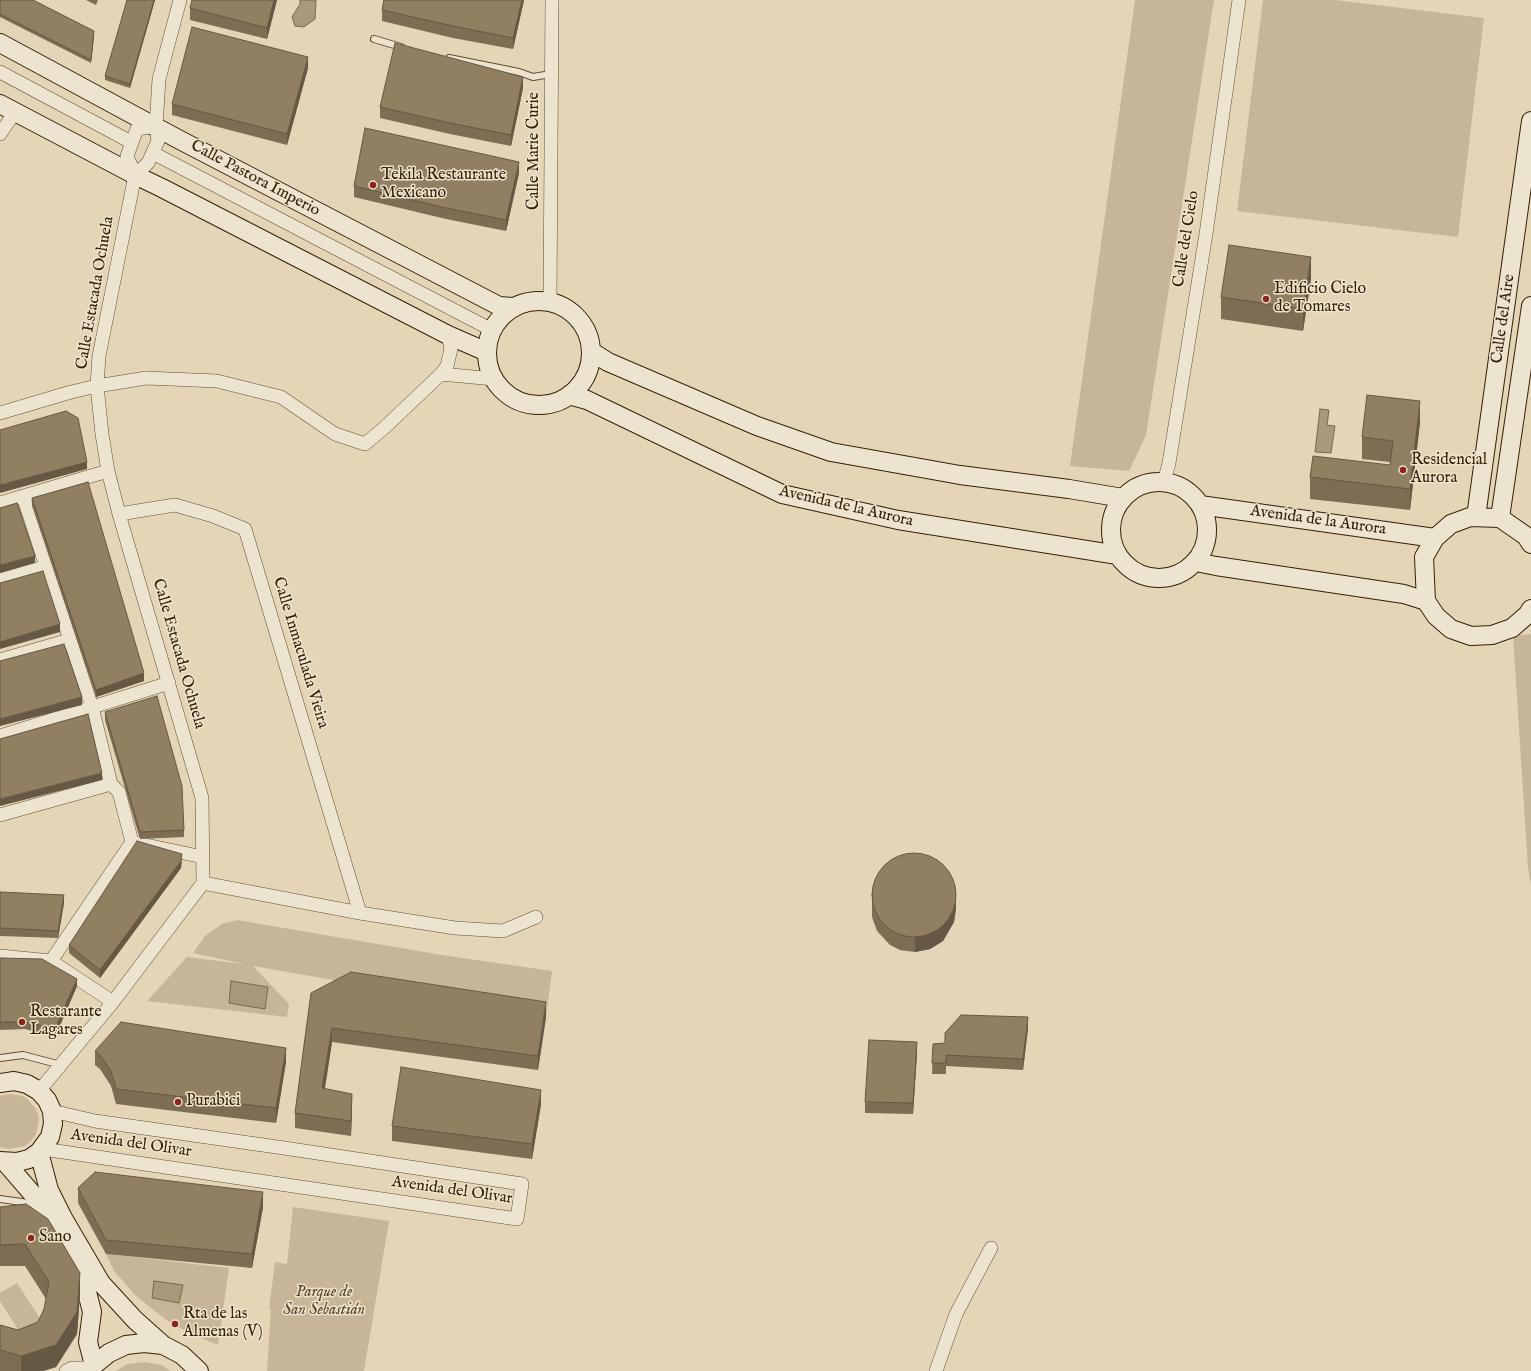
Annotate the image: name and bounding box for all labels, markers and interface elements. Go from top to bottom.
street label: Calle Marie Curie [525,92,545,210]
street label: Calle Pastora Imperio [187,137,323,221]
place label: Tekila Restaurante Mexicano [381,166,506,204]
marker: Tekila Restaurante Mexicano [368,180,378,190]
street label: Calle del Cielo [1170,189,1204,289]
street label: Calle Estacada Ochuela [73,215,119,371]
street label: Calle del Aire [1488,273,1520,365]
place label: Edificio Cielo de Tomares [1274,280,1366,318]
marker: Edificio Cielo de Tomares [1261,294,1271,304]
place label: Residencial Aurora [1411,451,1487,489]
marker: Residencial Aurora [1398,465,1408,475]
street label: Avenida de la Aurora [777,482,915,532]
street label: Avenida de la Aurora [1249,502,1387,540]
street label: Calle Inmaculada Vieira [268,575,332,731]
street label: Calle Estacada Ochuela [147,577,209,731]
place label: Restarante Lagares [30,1003,102,1041]
marker: Restarante Lagares [17,1017,27,1027]
place label: Purabici [186,1092,240,1112]
marker: Purabici [173,1097,183,1107]
street label: Avenida del Olivar [69,1126,193,1162]
street label: Avenida del Olivar [390,1173,514,1209]
place label: Sano [39,1228,71,1248]
marker: Sano [26,1233,36,1243]
park label: Parque de San Sebastián [283,1283,365,1321]
place label: Rta de las Almenas (V) [183,1305,262,1343]
marker: Rta de las Almenas (V) [170,1319,180,1329]

